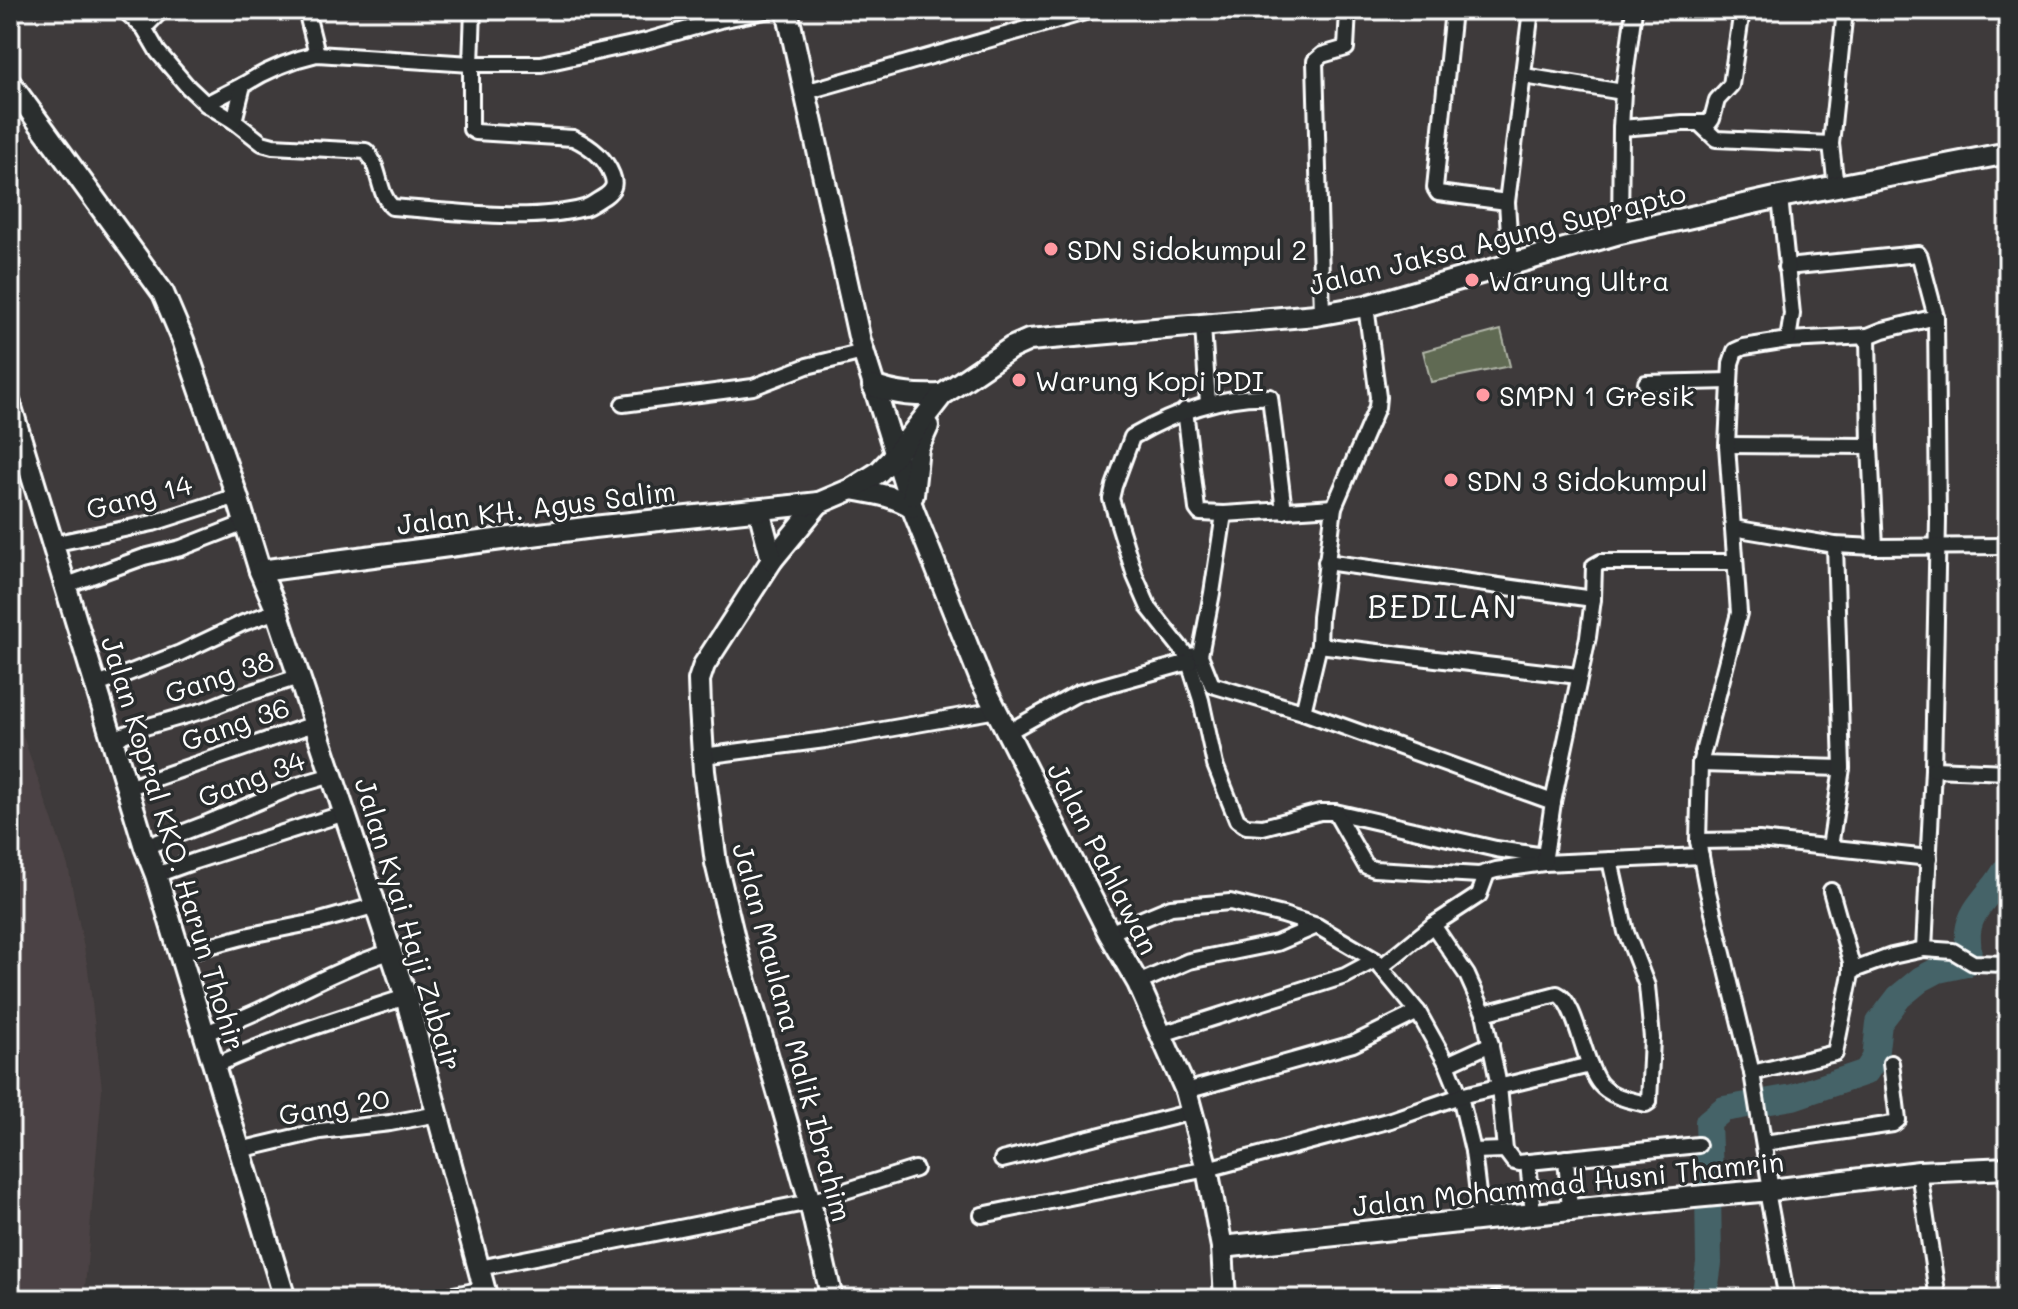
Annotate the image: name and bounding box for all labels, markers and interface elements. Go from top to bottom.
street label: Jalan Jaksa Agung Suprapto [1305,174,1689,302]
place label: SDN Sidokumpul 2 [1067,231,1307,267]
marker: SDN Sidokumpul 2 [1042,240,1060,258]
place label: Warung Ultra [1488,262,1670,298]
marker: Warung Ultra [1463,271,1481,289]
place label: Warung Kopi PDI [1035,362,1264,398]
marker: Warung Kopi PDI [1010,371,1028,389]
place label: SMPN 1 Gresik [1499,377,1694,413]
marker: SMPN 1 Gresik [1474,386,1492,404]
place label: SDN 3 Sidokumpul [1467,462,1708,498]
street label: Gang 14 [82,465,196,527]
marker: SDN 3 Sidokumpul [1442,471,1460,489]
street label: Jalan KH. Agus Salim [395,472,677,542]
district label: BEDILAN [1368,584,1518,626]
street label: Jalan Kopral KKO. Harun Thohir [94,632,254,1054]
street label: Gang 38 [160,642,278,710]
street label: Gang 36 [176,688,294,758]
street label: Gang 34 [192,741,310,815]
street label: Jalan Pahlawan [1040,756,1168,960]
street label: Jalan Kyai Haji Zubair [347,773,471,1075]
street label: Jalan Maulana Malik Ibrahim [725,839,861,1225]
street label: Gang 20 [276,1079,392,1133]
street label: Jalan Mohammad Husni Thamrin [1350,1142,1786,1224]

